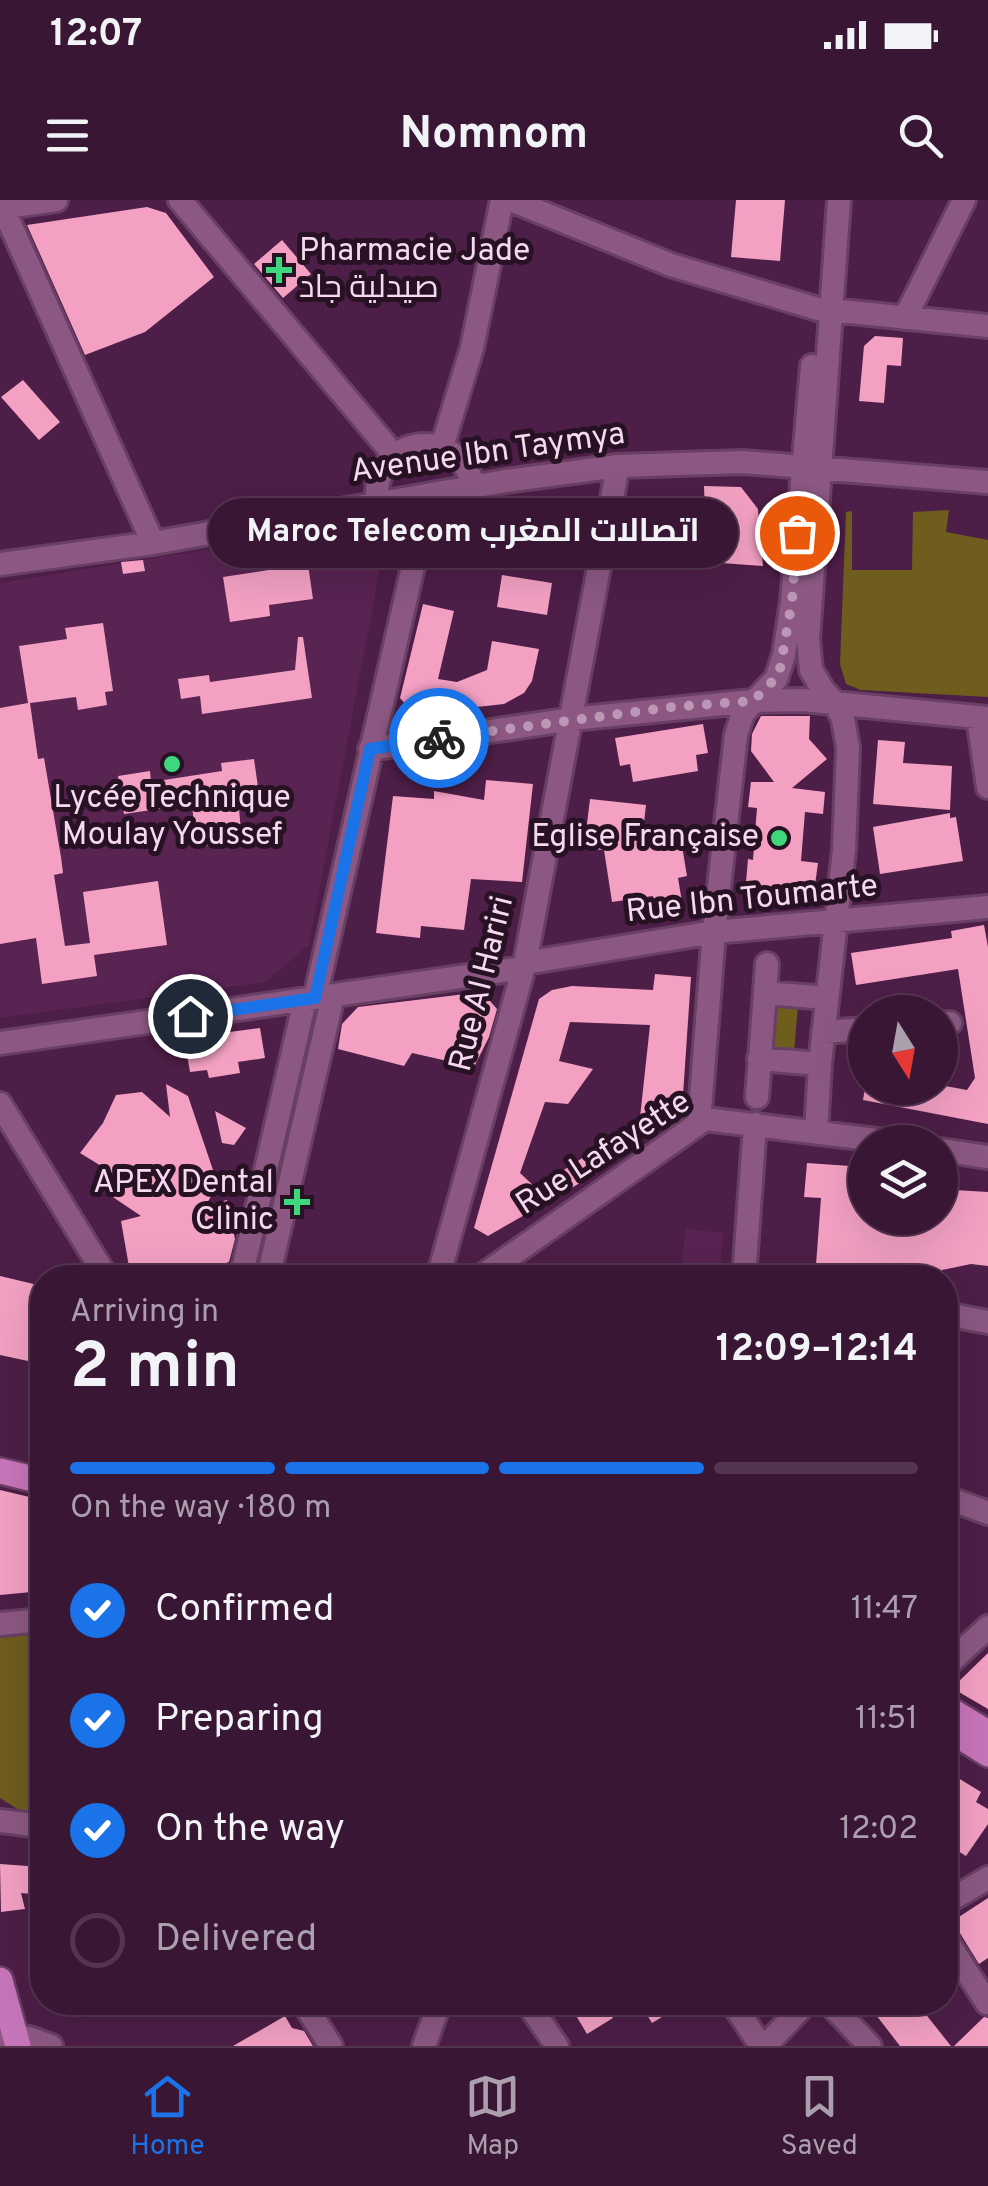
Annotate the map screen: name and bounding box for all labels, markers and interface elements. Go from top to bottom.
text: 12:07 [50,11,142,60]
text: Nomnom [400,107,588,164]
icon: menu [40,108,95,163]
icon: search [893,108,948,163]
place label: Pharmacie Jade صيدلية جاد [299,232,530,309]
marker: Pharmacie Jade صيدلية جاد [268,259,290,281]
street label: Avenue Ibn Taymya [348,415,628,493]
pin [755,491,840,576]
callout: Maroc Telecom اتصالات المغرب [207,498,737,568]
icon: bag [770,506,825,561]
text: Maroc Telecom اتصالات المغرب [246,513,700,553]
courier [389,688,489,788]
icon: bike [412,711,467,766]
marker: Lycée Technique Moulay Youssef [161,753,183,775]
place label: Lycée Technique Moulay Youssef [53,779,291,856]
place label: Eglise Française [531,818,759,858]
marker: Eglise Française [768,827,790,849]
street label: Rue Ibn Toumarte [624,867,880,933]
street label: Rue Al Hariri [442,892,524,1076]
pin [148,974,233,1059]
icon: home [163,989,218,1044]
north arrow [848,995,958,1105]
map controls [848,995,958,1235]
street label: Rue Lafayette [509,1083,699,1225]
button: layers [848,1125,958,1235]
place label: APEX Dental Clinic [93,1164,274,1241]
marker: APEX Dental Clinic [284,1189,310,1215]
text: Arriving in [70,1293,219,1333]
text: 12:09–12:14 [716,1326,918,1375]
text: 2 min [70,1329,240,1411]
text: On the way · 180 m [70,1489,331,1529]
icon: check [70,1583,125,1638]
text: Confirmed [155,1586,334,1635]
text: 11:47 [851,1590,918,1630]
icon: check [70,1693,125,1748]
text: Preparing [155,1696,324,1745]
text: 11:51 [855,1700,918,1740]
icon: check [70,1803,125,1858]
text: On the way [155,1806,345,1855]
text: 12:02 [839,1810,918,1850]
text: Delivered [155,1916,317,1965]
tab: Home [130,2069,205,2165]
tab: Map [465,2069,520,2165]
tab: Saved [781,2069,858,2165]

